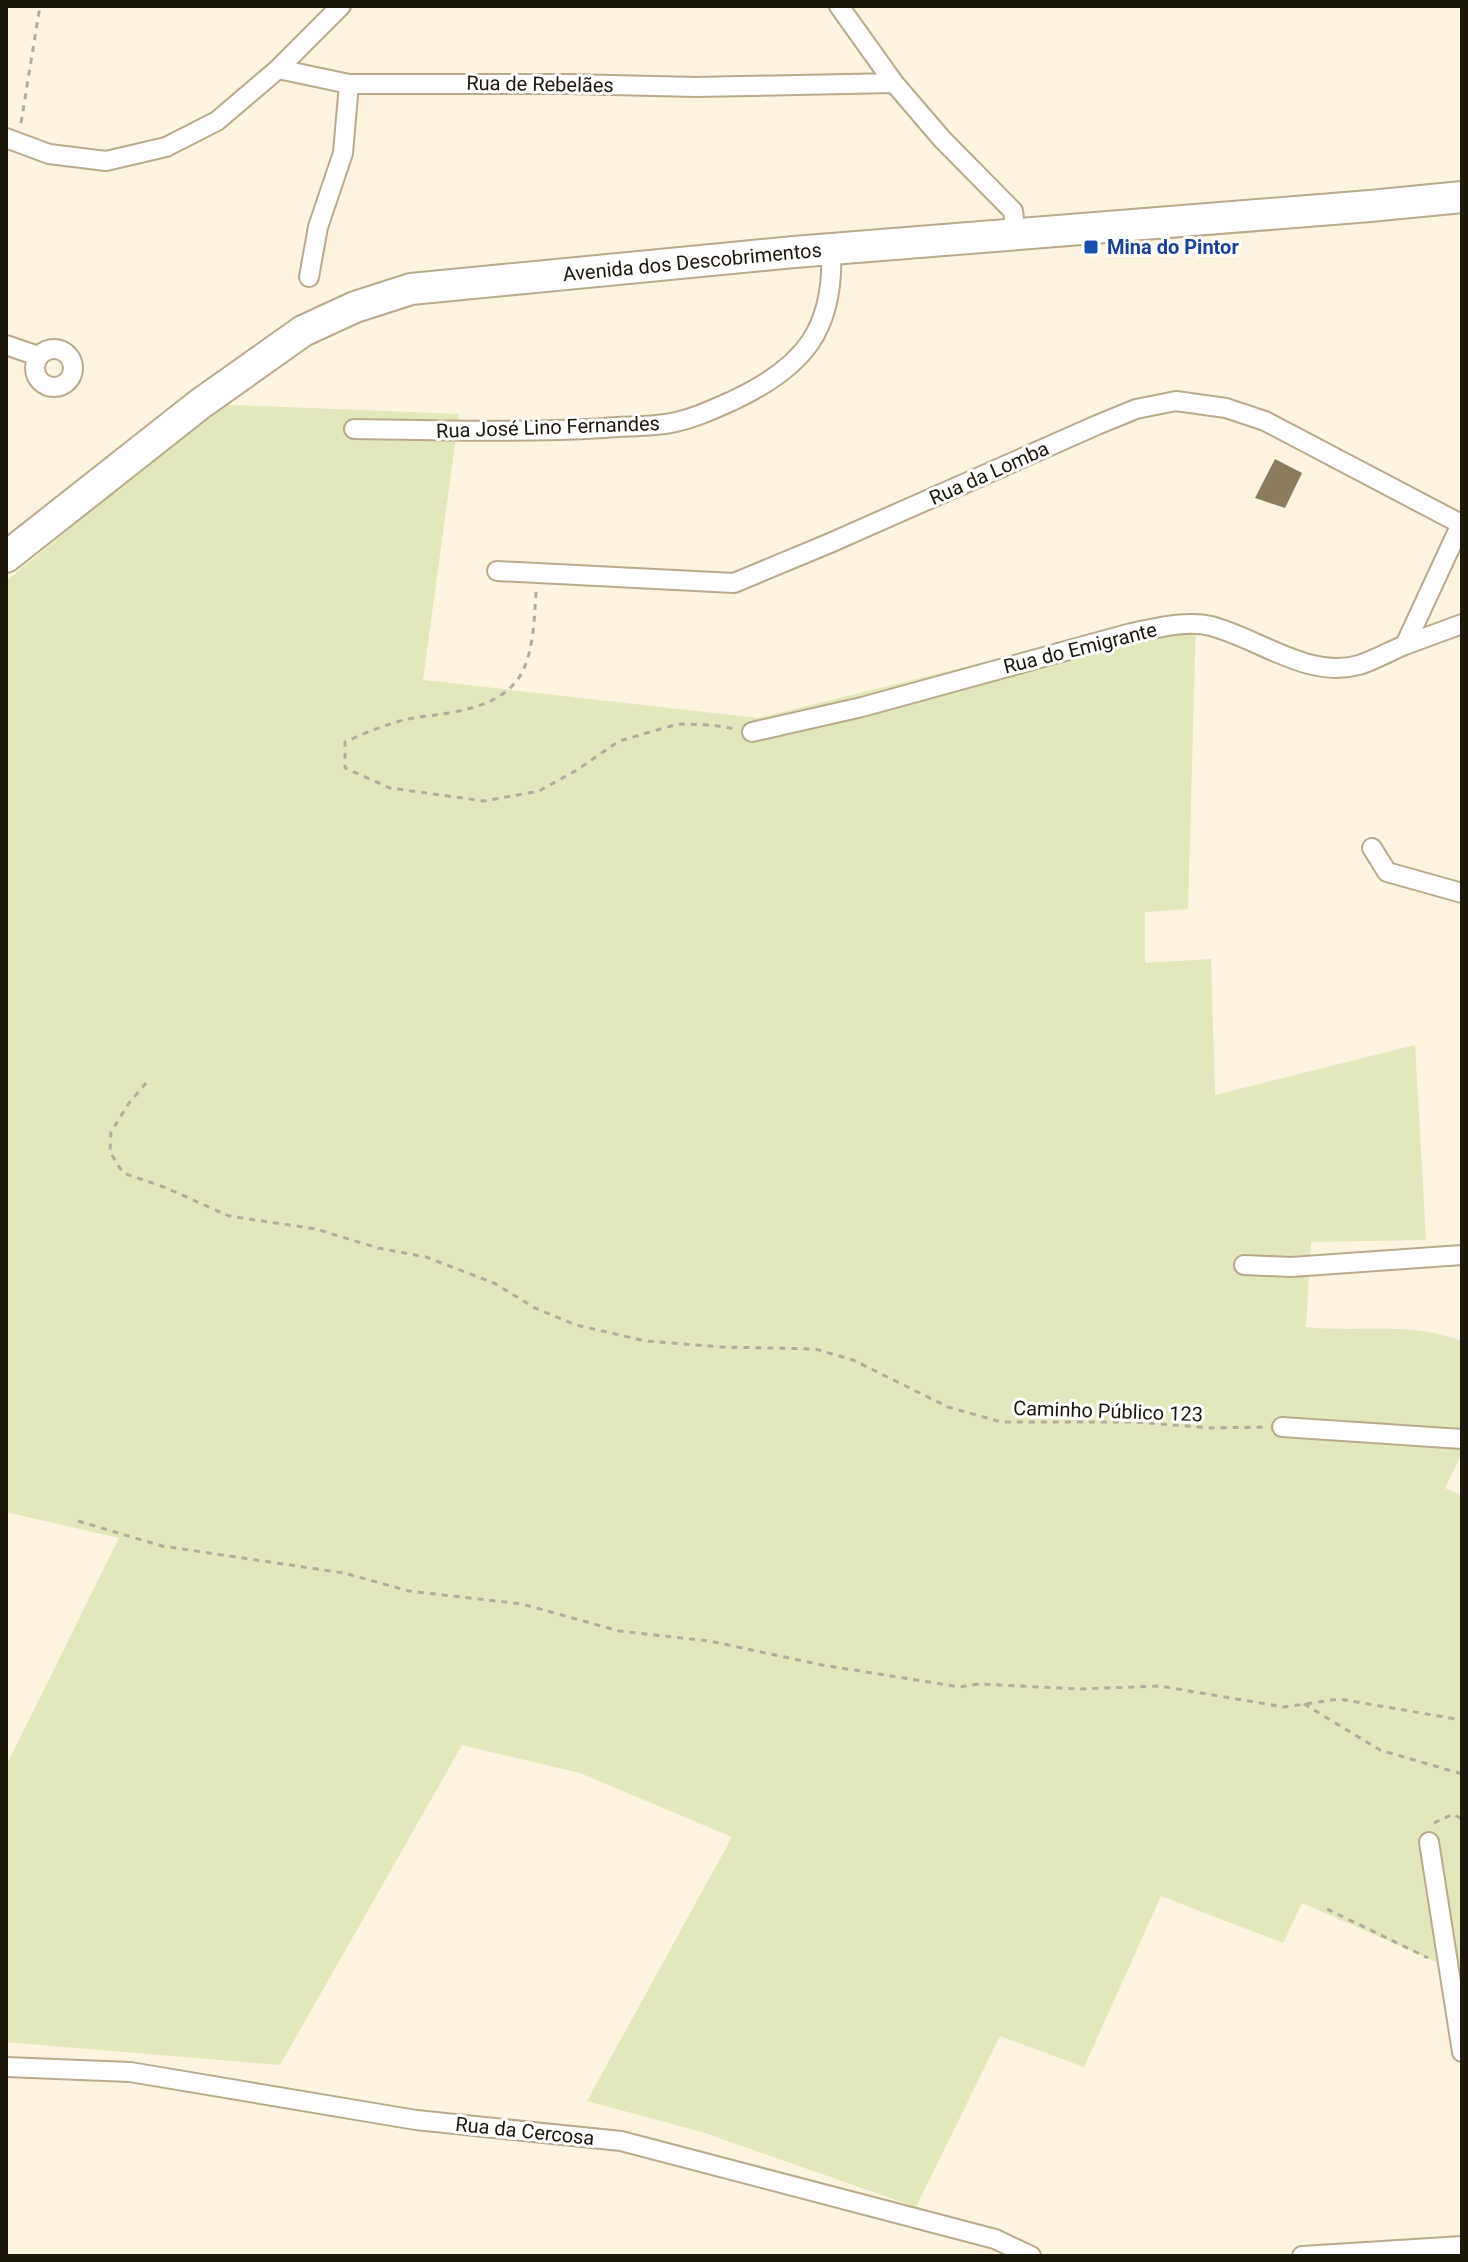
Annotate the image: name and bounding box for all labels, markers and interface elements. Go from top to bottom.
street label: Rua de Rebelães [466,71,614,97]
place label: Mina do Pintor [1107,235,1239,259]
street label: Avenida dos Descobrimentos [562,238,823,286]
marker: Mina do Pintor [1082,238,1100,256]
street label: Rua José Lino Fernandes [436,411,660,443]
street label: Rua da Lomba [926,436,1052,510]
street label: Rua do Emigrante [1001,617,1159,679]
street label: Caminho Público 123 [1013,1396,1203,1426]
street label: Rua da Cercosa [454,2112,596,2150]

